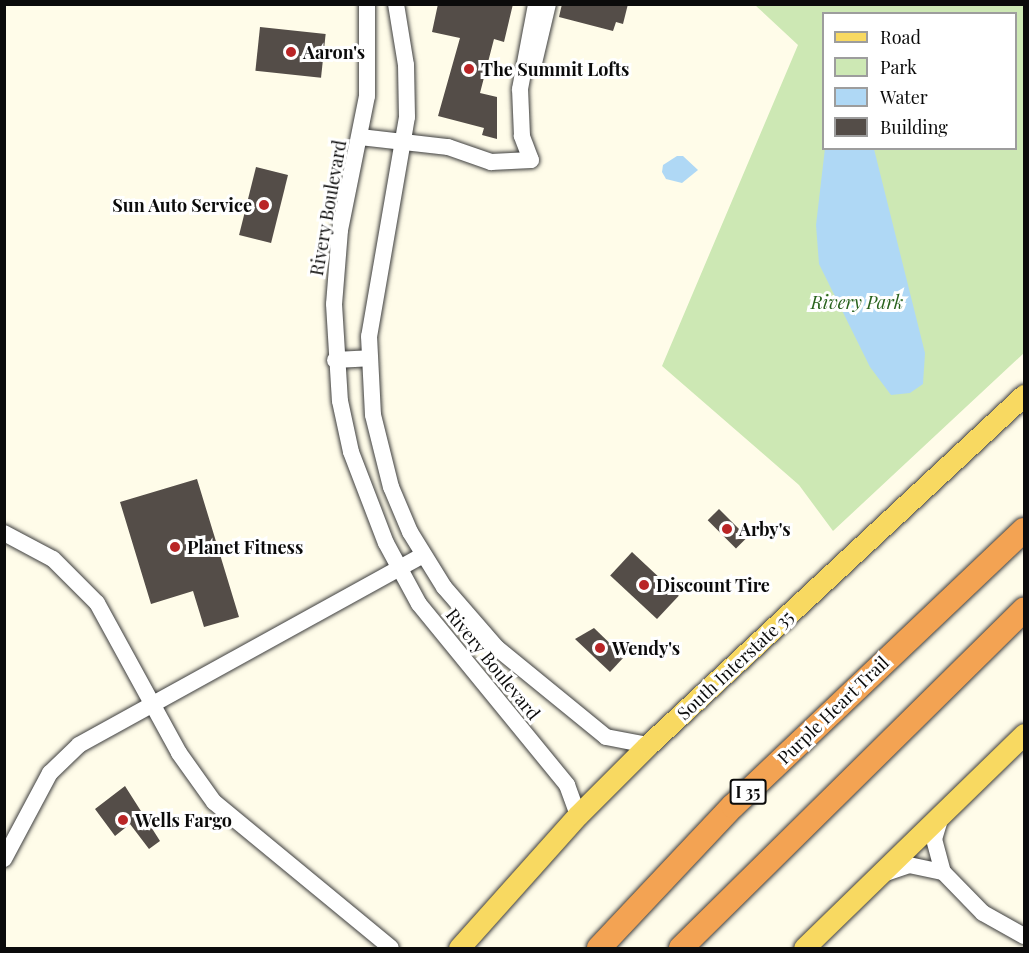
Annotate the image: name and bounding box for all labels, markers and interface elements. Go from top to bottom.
legend [822,12,1017,150]
text: Road [880,25,921,49]
place label: Aaron's [303,41,365,63]
marker: Aaron's [284,45,298,59]
text: Park [880,55,917,79]
place label: The Summit Lofts [481,58,629,80]
marker: The Summit Lofts [462,62,476,76]
text: Water [880,85,928,109]
text: Building [880,115,948,139]
street label: Rivery Boulevard [305,138,351,278]
place label: Sun Auto Service [112,194,252,216]
marker: Sun Auto Service [257,198,271,212]
park label: Rivery Park [811,291,903,313]
place label: Arby's [739,518,791,540]
marker: Arby's [720,522,734,536]
place label: Planet Fitness [187,536,303,558]
marker: Planet Fitness [168,540,182,554]
place label: Discount Tire [656,574,770,596]
marker: Discount Tire [637,578,651,592]
street label: Rivery Boulevard [441,604,545,724]
street label: South Interstate 35 [673,606,797,724]
place label: Wendy's [612,637,680,659]
marker: Wendy's [593,641,607,655]
street label: Purple Heart Trail [773,651,893,769]
road number: I 35 [728,779,768,805]
place label: Wells Fargo [135,809,232,831]
marker: Wells Fargo [116,813,130,827]

